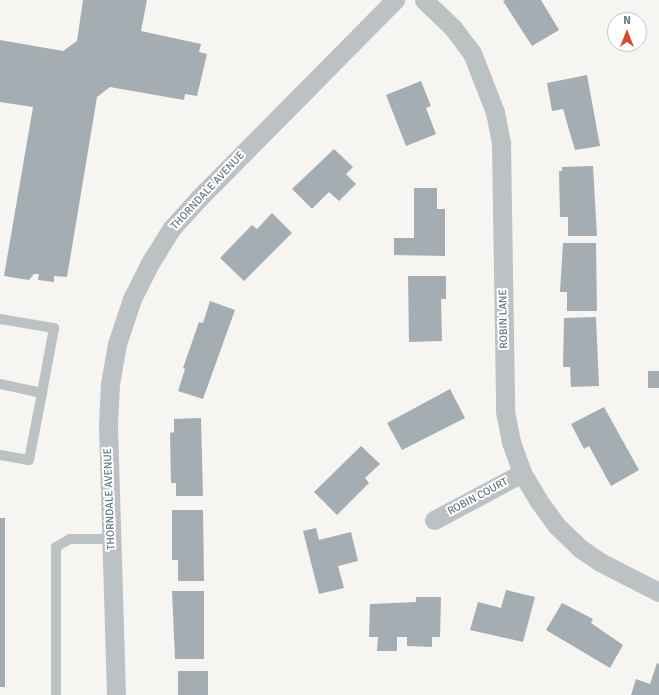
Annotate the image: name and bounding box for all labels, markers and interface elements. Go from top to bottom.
north arrow [607,12,647,52]
text: N [623,14,631,27]
street label: THORNDALE AVENUE [168,149,248,233]
street label: ROBIN LANE [497,289,511,349]
street label: THORNDALE AVENUE [102,448,118,550]
street label: ROBIN COURT [446,476,510,518]

